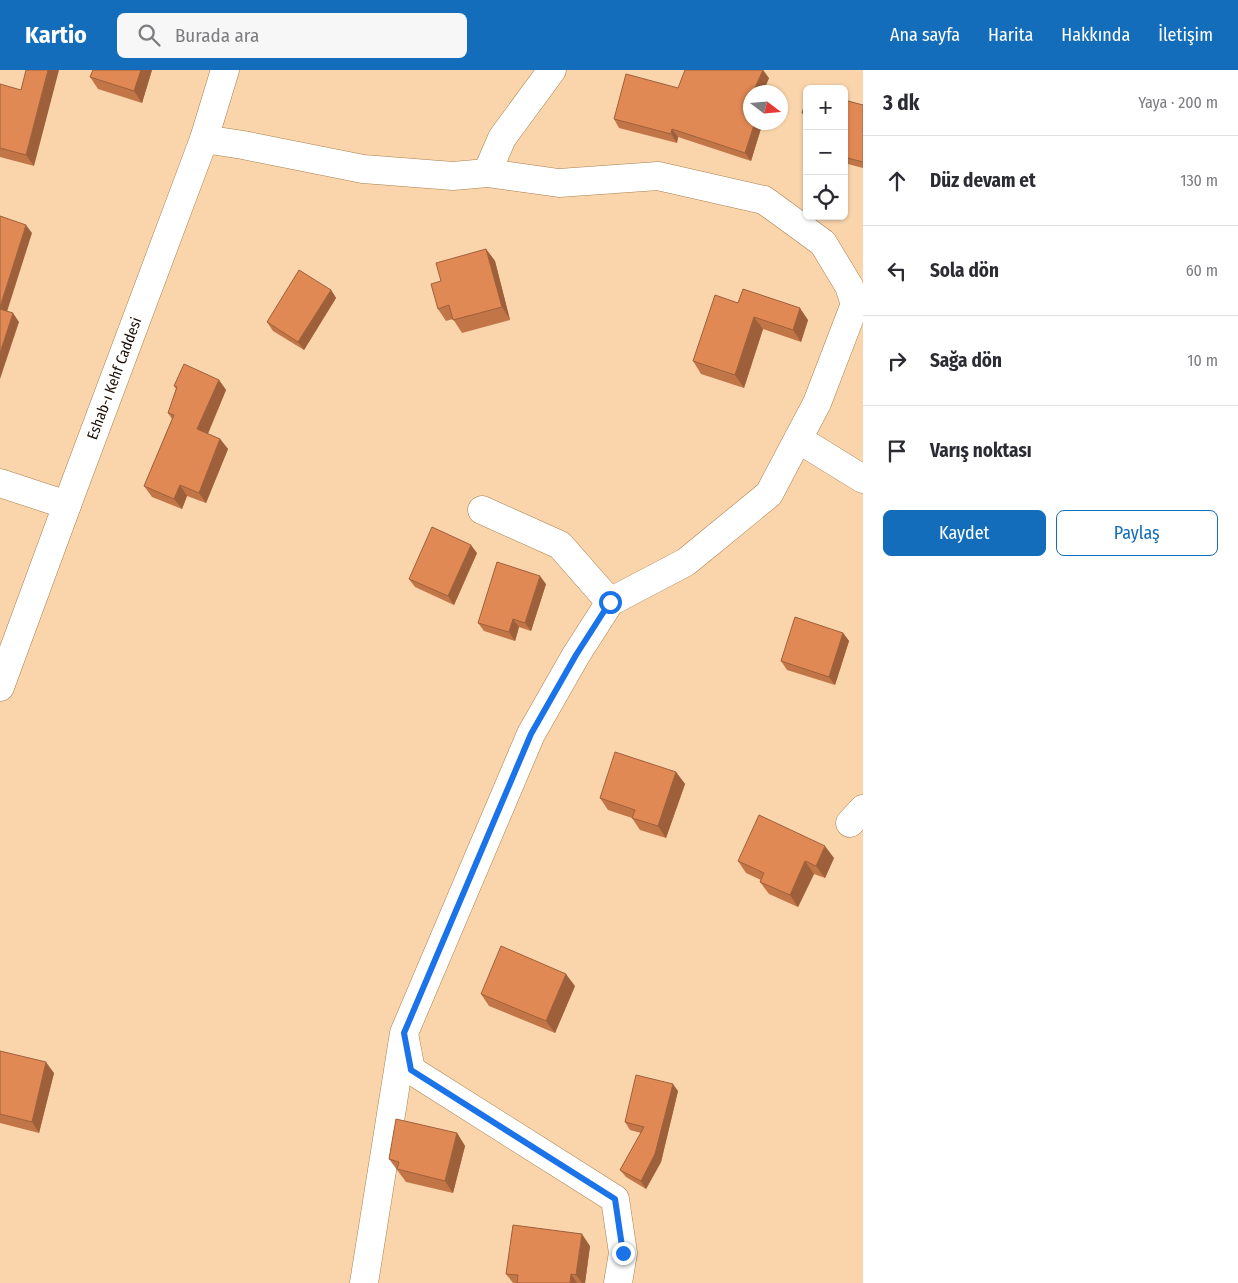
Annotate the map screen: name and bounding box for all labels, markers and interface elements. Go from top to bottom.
search box [117,13,467,58]
text: Kartio [25,21,87,49]
icon: search [135,21,163,49]
text: Burada ara [175,24,259,47]
text: Ana sayfa [890,24,960,46]
text: Harita [988,24,1033,46]
text: Hakkında [1061,24,1130,46]
text: İletişim [1158,24,1213,46]
north arrow [743,85,788,130]
map controls [803,85,848,220]
button: + [803,85,848,130]
text: 3 dk [883,90,919,116]
text: Yaya · 200 m [1138,93,1218,112]
button: − [803,130,848,175]
icon: ahead [883,167,911,195]
text: Düz devam et [930,169,1036,192]
text: 130 m [1180,171,1218,190]
button: locate [803,175,848,220]
icon: left [883,257,911,285]
text: Sola dön [930,259,999,282]
text: 60 m [1186,261,1218,280]
street label: Eshab-ı Kehf Caddesi [83,315,145,442]
icon: right [883,347,911,375]
text: Sağa dön [930,349,1002,372]
text: 10 m [1187,351,1218,370]
icon: arrive [883,437,911,465]
text: Varış noktası [930,439,1032,462]
button: Kaydet [883,510,1046,556]
button: Paylaş [1056,510,1218,556]
route start [599,591,622,614]
route end [612,1242,635,1265]

